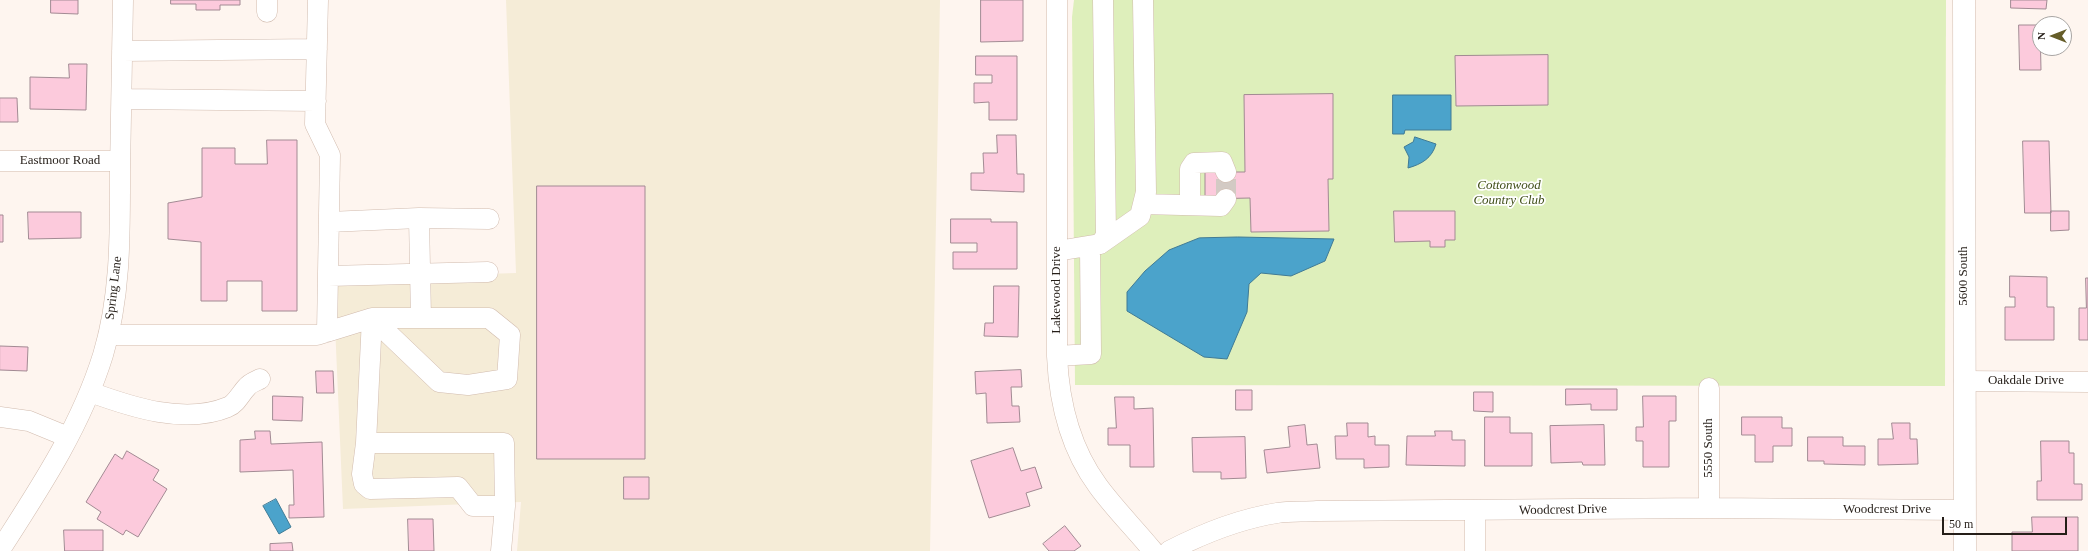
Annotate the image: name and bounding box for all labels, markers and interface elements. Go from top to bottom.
north arrow [2032,16,2072,56]
text: N [2035,32,2047,40]
street label: Eastmoor Road [20,153,100,169]
park label: Cottonwood Country Club [1473,178,1545,209]
street label: Lakewood Drive [1049,246,1065,334]
street label: 5600 South [1956,246,1972,306]
street label: Spring Lane [102,255,126,321]
street label: Oakdale Drive [1988,373,2064,389]
street label: 5550 South [1701,418,1717,478]
street label: Woodcrest Drive [1519,501,1607,519]
street label: Woodcrest Drive [1843,502,1931,518]
scale bar [1944,509,2069,535]
text: 50 m [1949,517,1973,531]

